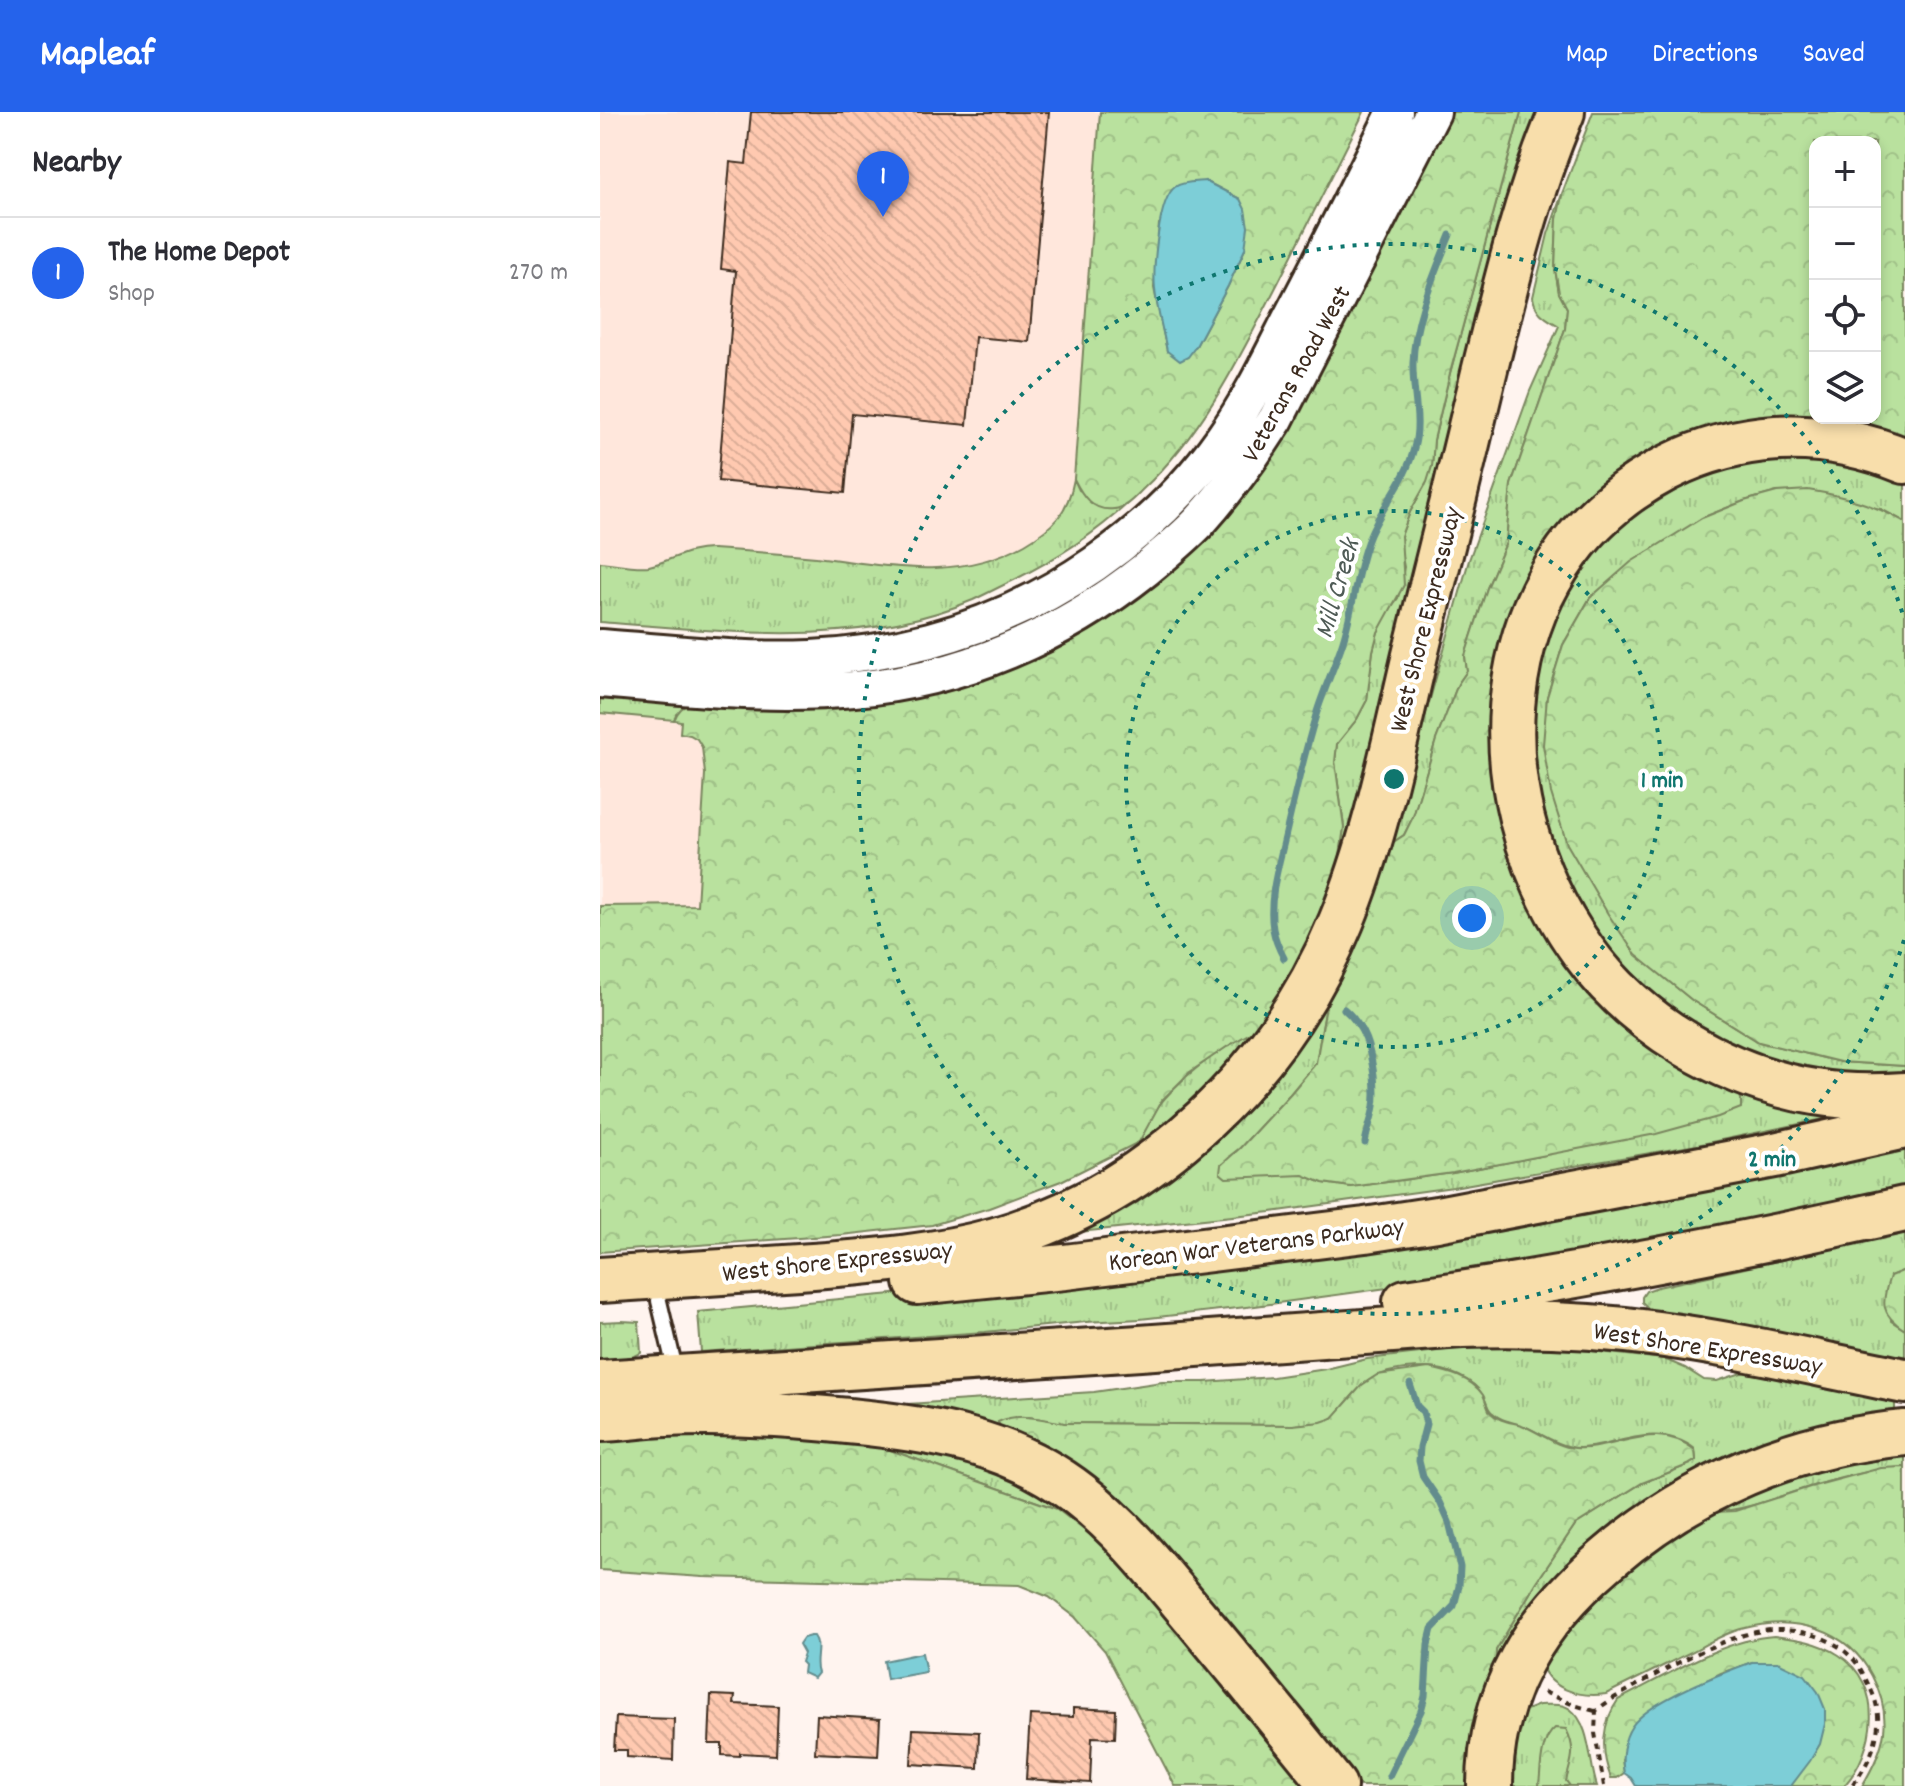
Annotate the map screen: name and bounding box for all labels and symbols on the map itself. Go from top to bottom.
pin: 1 [857,151,909,217]
street label: Veterans Road West [1234,279,1362,470]
street label: West Shore Expressway [1382,503,1473,736]
water label: Mill Creek [1307,533,1374,644]
centre of rings [1380,765,1408,793]
text: 1 min [1641,765,1683,799]
your location [1452,898,1492,938]
text: 2 min [1748,1144,1796,1178]
street label: Korean War Veterans Parkway [1107,1210,1407,1283]
street label: West Shore Expressway [721,1233,954,1294]
street label: West Shore Expressway [1591,1314,1825,1387]

